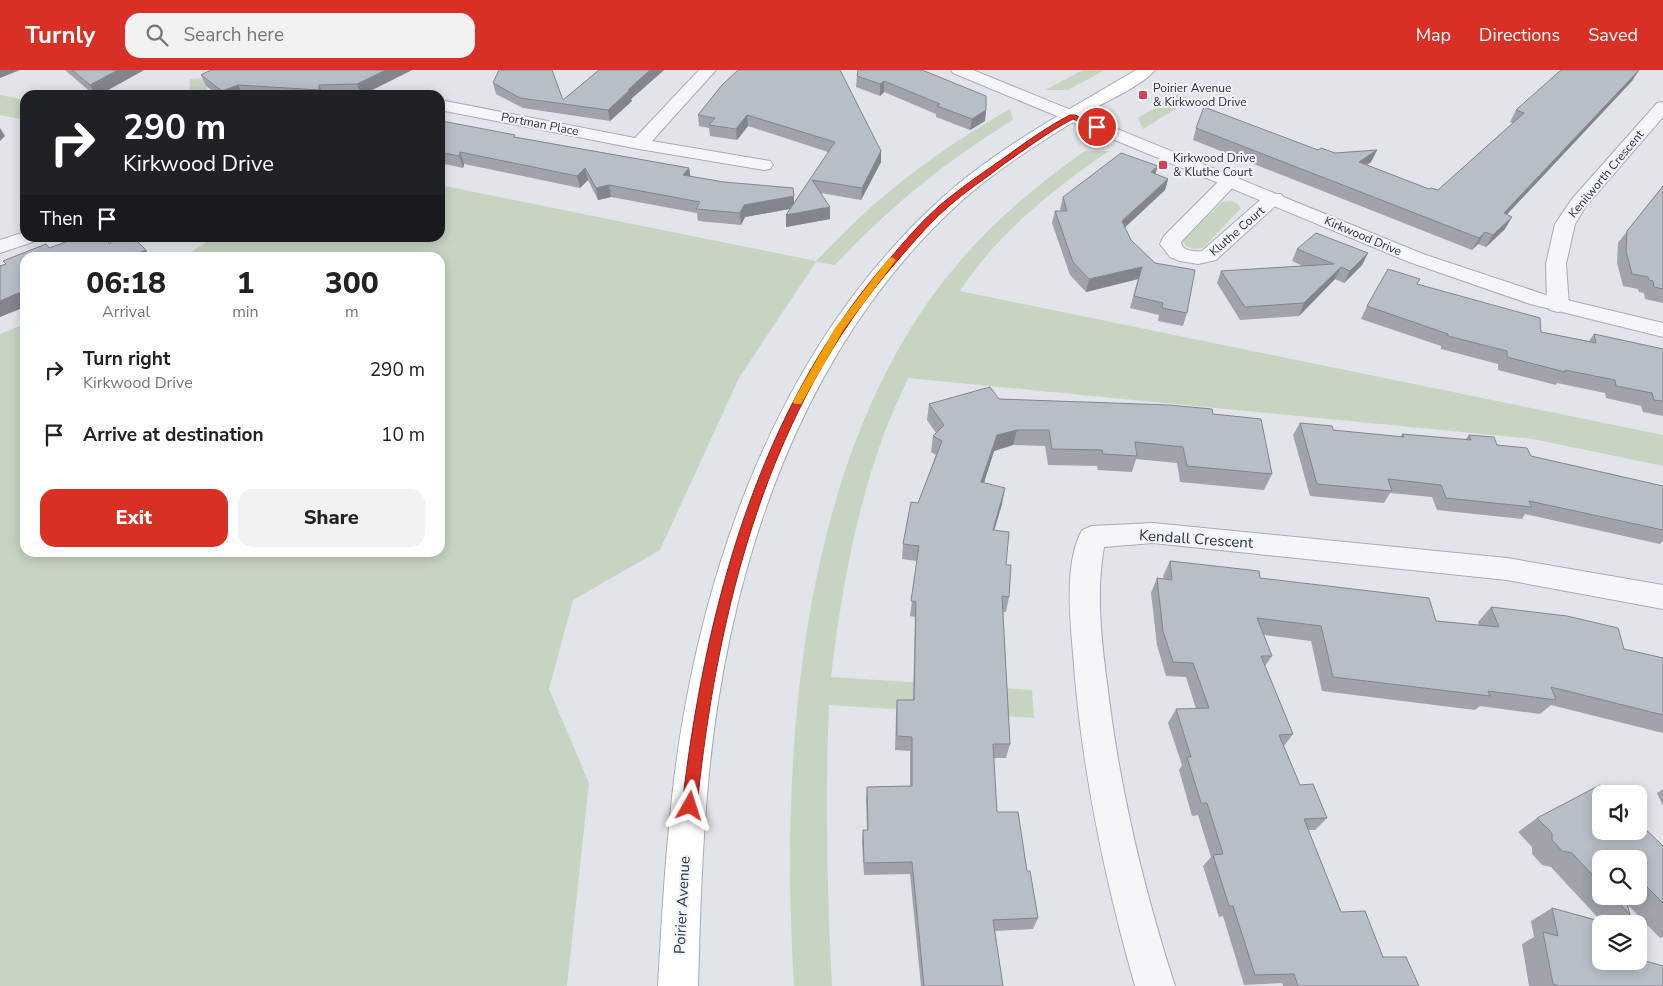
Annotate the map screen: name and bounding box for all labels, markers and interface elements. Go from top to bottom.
search box [125,13,475,58]
text: Turnly [25,19,95,51]
icon: search [143,21,171,49]
text: Search here [183,22,284,48]
text: Map [1416,23,1451,47]
text: Directions [1479,23,1560,47]
text: Saved [1588,23,1638,47]
place label: Poirier Avenue & Kirkwood Drive [1153,80,1247,110]
marker: Poirier Avenue & Kirkwood Drive [1137,89,1149,101]
text: 290 m [123,104,226,151]
pin [1076,106,1118,148]
street label: Portman Place [500,109,580,139]
icon: right [40,110,105,175]
icon: arrive [1083,113,1111,141]
street label: Kenilworth Crescent [1565,126,1648,221]
text: Kirkwood Drive [123,149,274,179]
place label: Kirkwood Drive & Kluthe Court [1173,150,1255,180]
marker: Kirkwood Drive & Kluthe Court [1157,159,1169,171]
street label: Kluthe Court [1206,202,1269,259]
icon: arrive [93,205,121,233]
text: Then [40,206,83,232]
street label: Kirkwood Drive [1322,213,1404,259]
text: 06:18 [86,263,166,304]
text: 1 [236,263,254,304]
text: 300 [325,263,379,304]
text: Arrival [102,301,150,323]
text: min [232,301,259,323]
text: m [345,301,359,323]
text: Turn right [83,346,170,372]
icon: right [40,356,68,384]
text: 290 m [370,357,425,383]
text: Kirkwood Drive [83,372,193,394]
icon: arrive [40,421,68,449]
text: Arrive at destination [83,422,264,448]
text: 10 m [381,422,425,448]
button: Exit [40,489,228,547]
button: Share [238,489,425,547]
street label: Kendall Crescent [1138,525,1254,553]
position arrow [663,779,715,831]
map controls [1592,785,1647,970]
button: sound [1592,785,1647,840]
button: search [1592,850,1647,905]
street label: Poirier Avenue [669,855,695,955]
button: layers [1592,915,1647,970]

